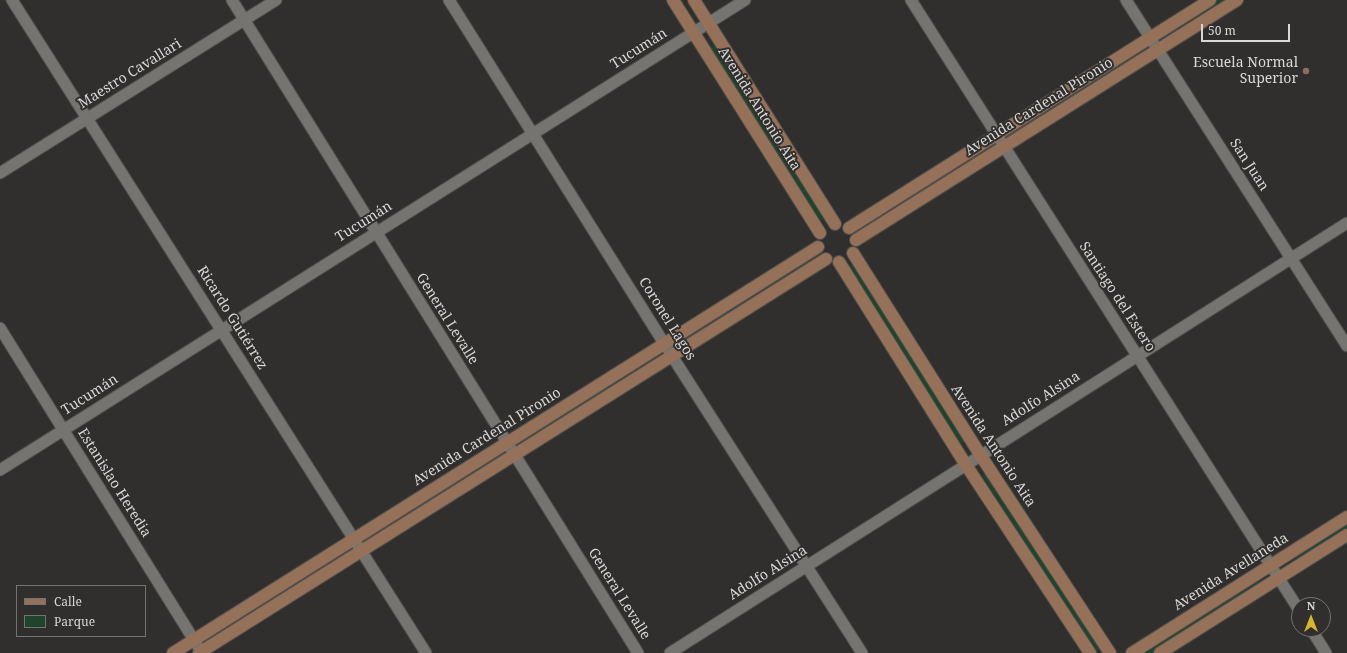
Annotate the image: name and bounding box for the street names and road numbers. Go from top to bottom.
street label: Tucumán [608,25,670,73]
street label: Maestro Cavallari [75,36,185,112]
street label: Avenida Antonio Aita [714,44,804,174]
street label: Avenida Cardenal Pironio [962,54,1116,160]
street label: San Juan [1226,136,1272,194]
street label: Tucumán [333,198,395,246]
street label: Santiago del Estero [1075,239,1159,355]
street label: Ricardo Gutiérrez [193,263,271,373]
street label: General Levalle [412,270,482,368]
street label: Coronel Lagos [635,275,699,363]
street label: Adolfo Alsina [999,368,1083,430]
street label: Tucumán [59,371,121,419]
street label: Avenida Antonio Aita [947,382,1039,510]
street label: Avenida Cardenal Pironio [410,384,564,490]
street label: Estanislao Heredia [74,425,154,541]
street label: Avenida Avellaneda [1170,530,1292,614]
street label: Adolfo Alsina [726,542,810,604]
street label: General Levalle [584,545,654,643]

